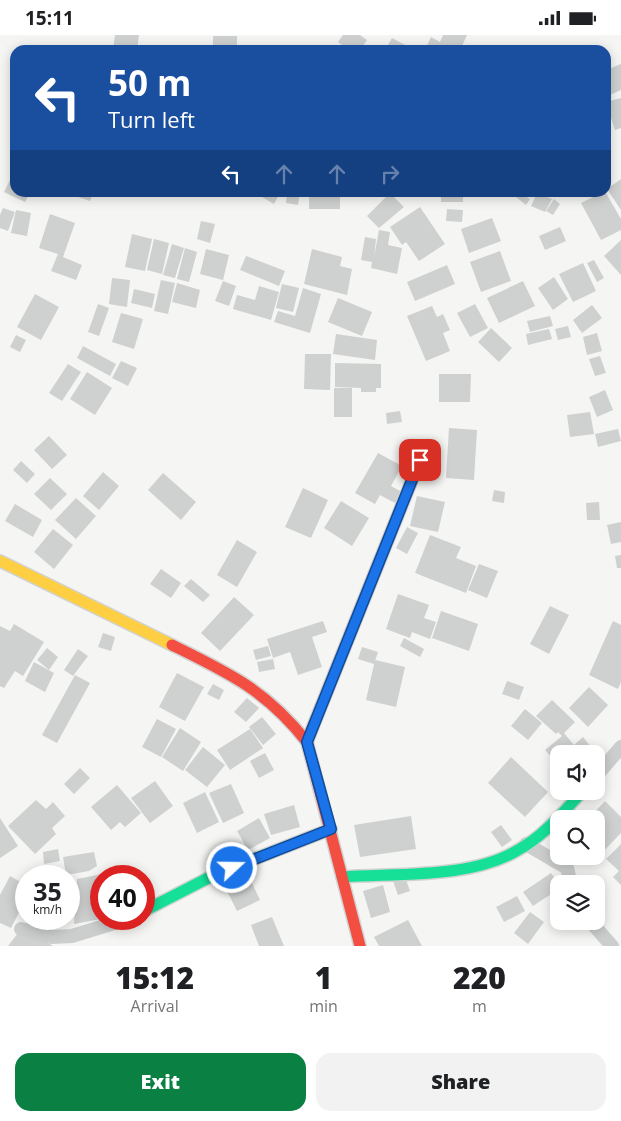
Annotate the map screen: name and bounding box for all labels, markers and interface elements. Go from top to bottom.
text: 15:11 [25,5,74,31]
text: 50 m [108,59,191,106]
icon: left [25,65,90,130]
text: Turn left [108,104,195,134]
icon: left [217,160,245,188]
icon: ahead [270,160,298,188]
icon: ahead [323,160,351,188]
icon: right [376,160,404,188]
pin [399,439,441,481]
icon: arrive [406,446,434,474]
map controls [550,745,605,930]
button: sound [550,745,605,800]
button: search [550,810,605,865]
position arrow [205,841,257,893]
speed limit sign: 40 [90,865,155,930]
text: 35 [33,874,62,908]
button: layers [550,875,605,930]
text: km/h [33,901,62,918]
text: 15:12 [115,957,194,998]
text: 1 [315,957,332,998]
text: 220 [453,957,506,998]
text: Arrival [131,995,179,1017]
text: min [309,995,338,1017]
text: m [472,995,487,1017]
button: Exit [15,1053,306,1111]
button: Share [316,1053,606,1111]

